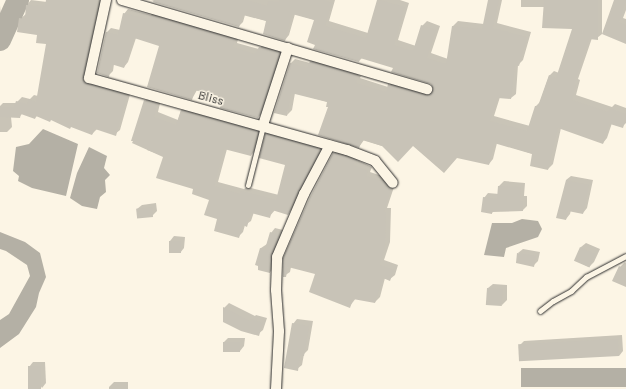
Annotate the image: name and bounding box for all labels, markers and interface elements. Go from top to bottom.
street label: Bliss [197,88,225,108]

